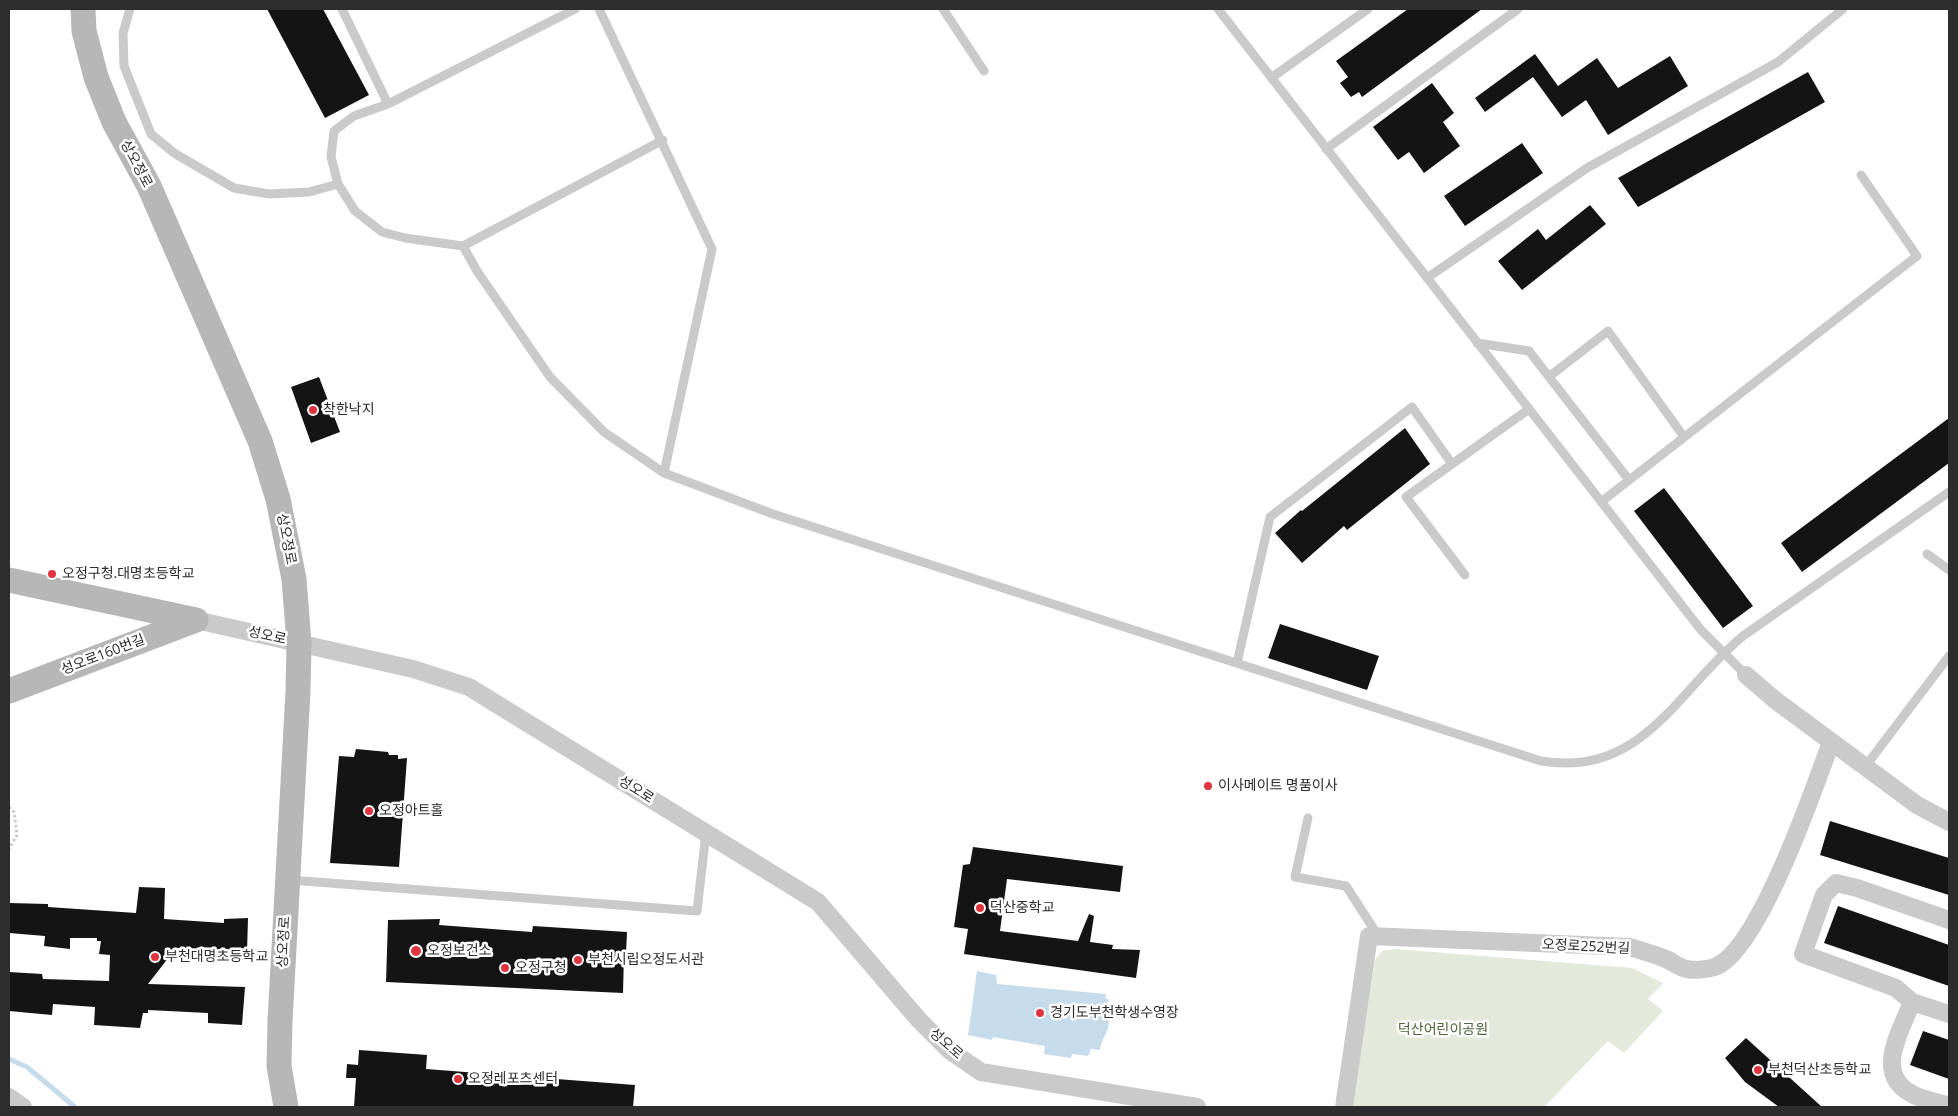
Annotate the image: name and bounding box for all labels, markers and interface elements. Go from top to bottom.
street label: 상오정로 [116,137,156,191]
place label: 착한낙지 [323,402,375,418]
marker: 착한낙지 [307,404,319,416]
street label: 상오정로 [273,512,299,566]
place label: 오정구청.대명초등학교 [62,566,194,582]
marker: 오정구청.대명초등학교 [46,568,58,580]
street label: 성오로 [246,623,288,649]
street label: 성오로160번길 [59,631,147,679]
street label: 성오로 [615,773,657,807]
place label: 이사메이트 명품이사 [1218,778,1338,794]
marker: 이사메이트 명품이사 [1202,780,1214,792]
place label: 오정아트홀 [379,803,443,819]
marker: 오정아트홀 [363,805,375,817]
place label: 덕산중학교 [990,900,1054,916]
marker: 덕산중학교 [974,902,986,914]
street label: 상오정로 [274,916,294,968]
street label: 오정로252번길 [1541,936,1631,958]
place label: 오정보건소 [427,943,491,959]
marker: 오정보건소 [409,944,423,958]
place label: 부천대명초등학교 [165,949,268,965]
marker: 부천대명초등학교 [149,951,161,963]
place label: 부천시립오정도서관 [588,952,704,968]
marker: 부천시립오정도서관 [572,954,584,966]
place label: 오정구청 [515,960,567,976]
marker: 오정구청 [499,962,511,974]
place label: 경기도부천학생수영장 [1050,1005,1179,1021]
marker: 경기도부천학생수영장 [1034,1007,1046,1019]
park label: 덕산어린이공원 [1398,1022,1488,1038]
street label: 성오로 [926,1025,966,1063]
place label: 부천덕산초등학교 [1768,1062,1871,1078]
marker: 부천덕산초등학교 [1752,1064,1764,1076]
place label: 오정레포츠센터 [468,1071,558,1087]
marker: 오정레포츠센터 [452,1073,464,1085]

